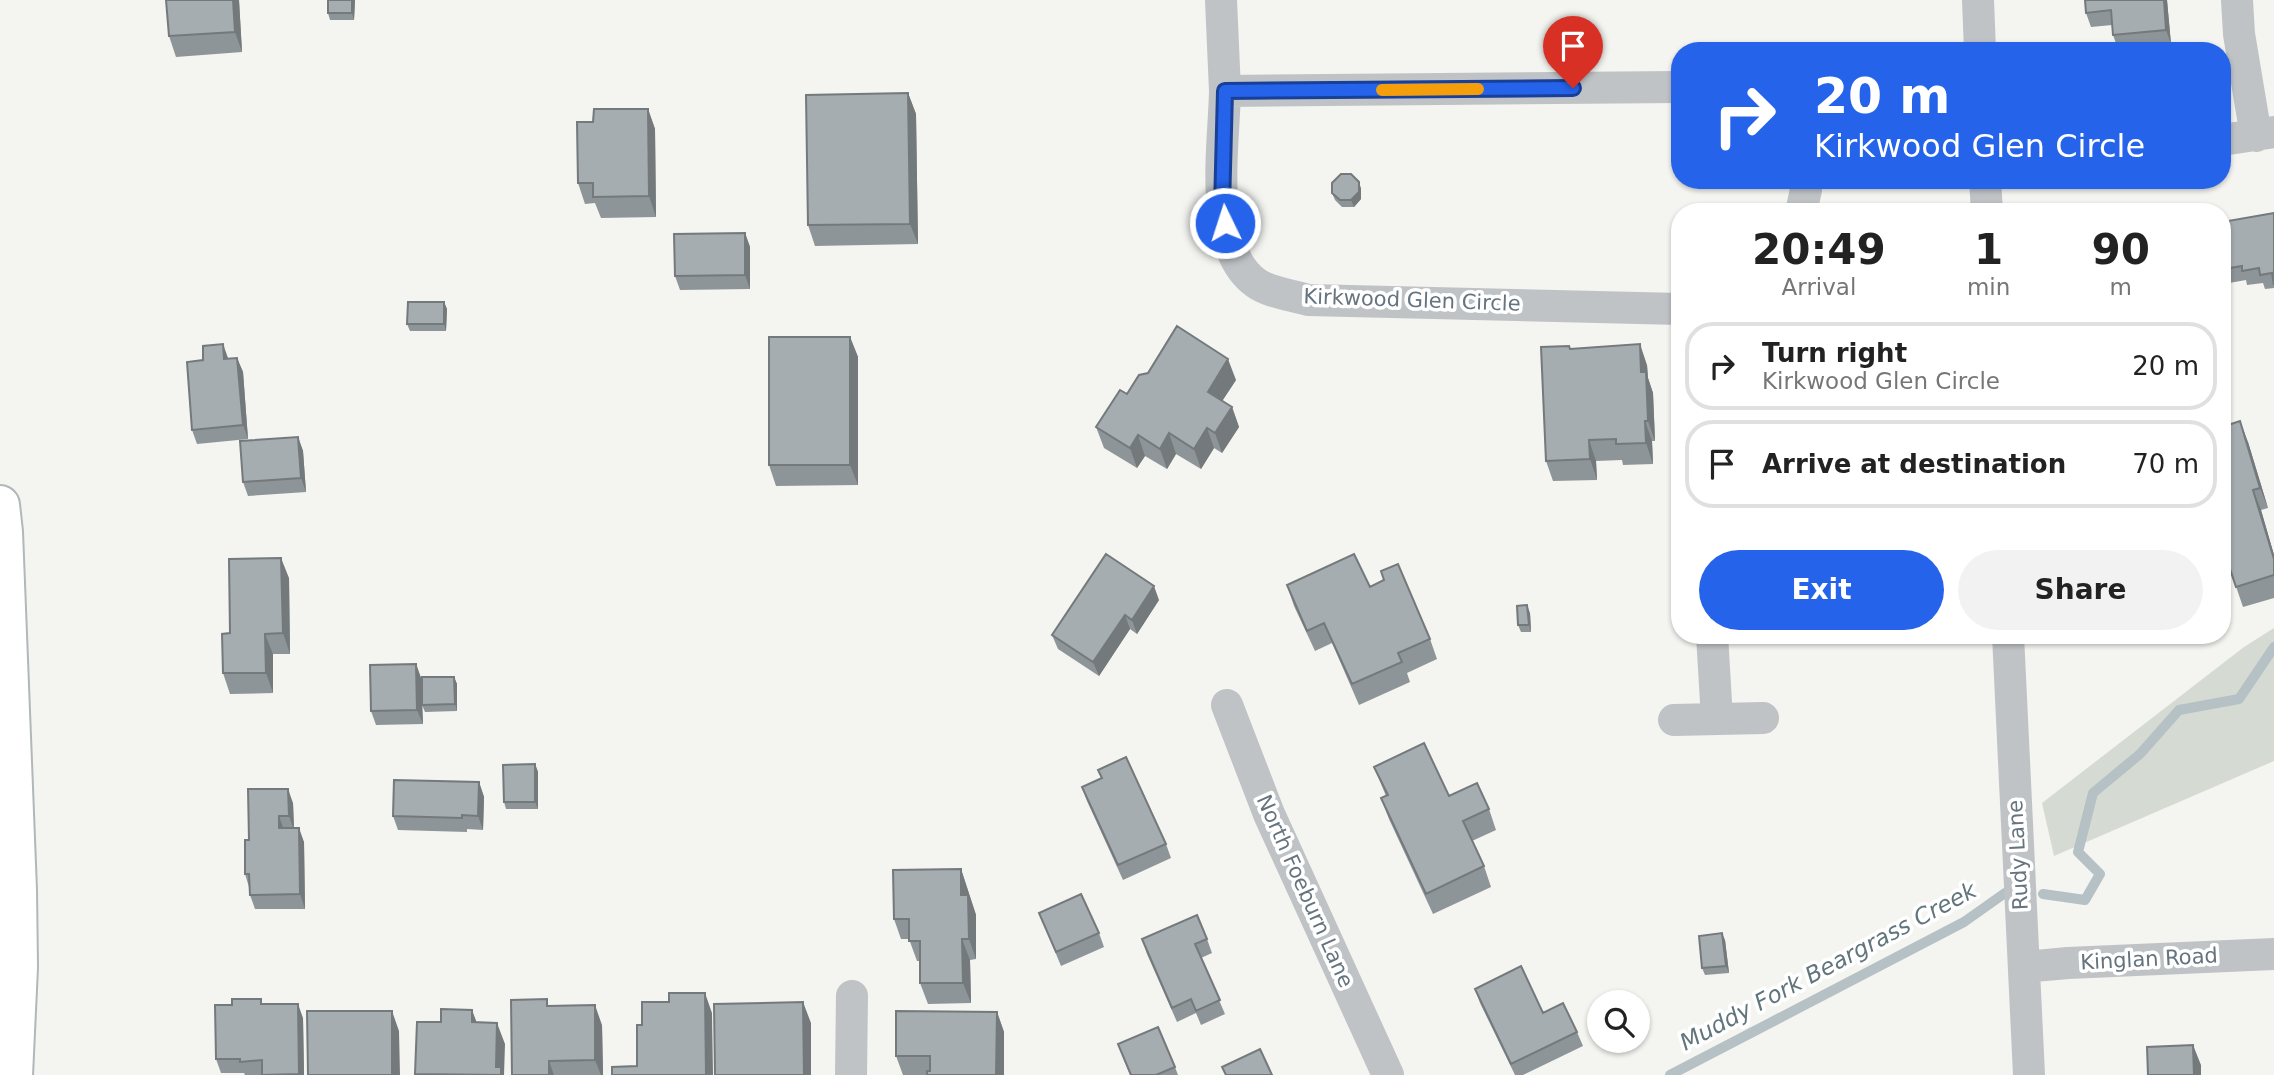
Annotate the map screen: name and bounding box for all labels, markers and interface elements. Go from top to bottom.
pin [1543,16,1603,88]
icon: arrive [1554,27,1592,65]
text: 20 m [1814,68,1950,125]
icon: right [1699,70,1790,161]
text: Kirkwood Glen Circle [1814,127,2145,165]
position arrow [1188,186,1262,260]
text: 20:49 [1752,225,1886,274]
text: 1 [1974,225,2003,274]
text: 90 [2091,225,2150,274]
text: Arrival [1782,274,1856,300]
text: min [1967,274,2010,300]
text: m [2109,274,2132,300]
street label: Kirkwood Glen Circle [1303,284,1521,316]
text: Turn right [1762,338,1907,368]
icon: right [1703,347,1741,385]
text: 20 m [2132,351,2199,381]
text: Kirkwood Glen Circle [1762,368,2000,394]
icon: arrive [1703,445,1741,483]
text: Arrive at destination [1762,449,2066,479]
text: 70 m [2132,449,2199,479]
button: Exit [1699,550,1944,630]
button: Share [1958,550,2203,630]
street label: North Foeburn Lane [1252,791,1358,991]
street label: Rudy Lane [2003,799,2033,911]
water label: Muddy Fork Beargrass Creek [1675,876,1982,1055]
street label: Kinglan Road [2080,943,2218,975]
map controls [1587,990,1650,1053]
button: search [1587,990,1650,1053]

